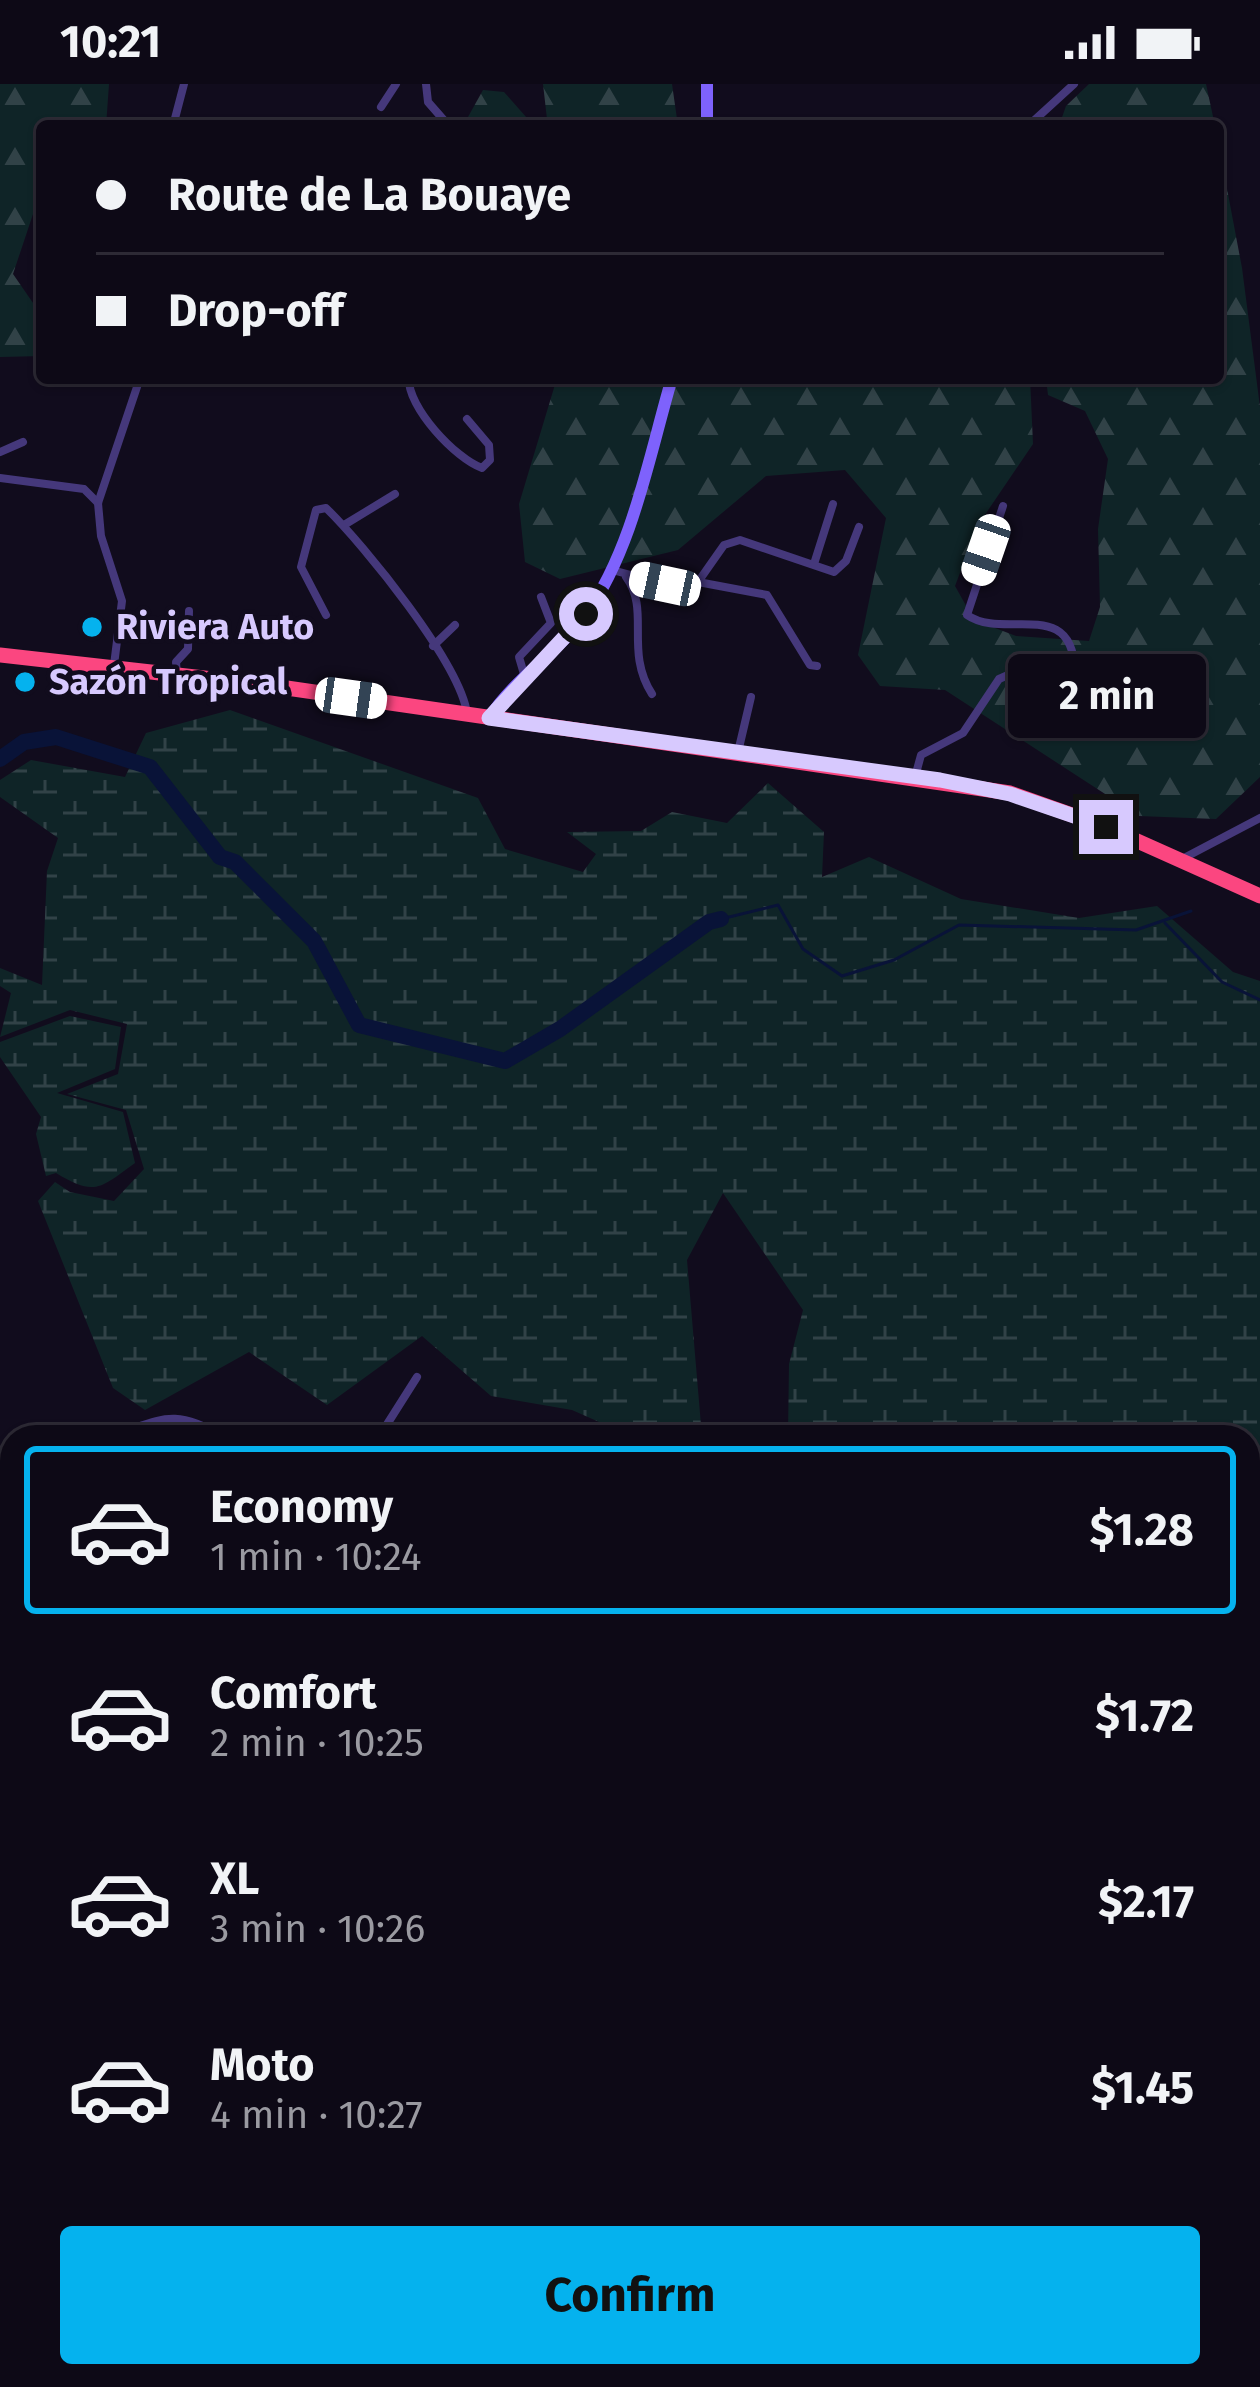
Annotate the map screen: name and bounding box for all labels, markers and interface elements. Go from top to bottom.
text: 10:21 [60,15,161,69]
text: Route de La Bouaye [168,168,571,222]
text: Drop-off [168,284,344,338]
car [957,510,1015,590]
car [626,559,704,609]
route start [559,587,613,641]
place label: Riviera Auto [116,605,314,649]
marker: Riviera Auto [79,614,105,640]
callout: 2 min [1007,653,1205,737]
place label: Sazón Tropical [49,660,287,704]
marker: Sazón Tropical [12,669,38,695]
text: 2 min [1059,673,1155,719]
car [313,675,389,721]
route end [1079,800,1133,854]
icon: car [66,1476,174,1584]
text: Economy [210,1480,393,1534]
text: $1.28 [1090,1503,1194,1557]
text: 1 min · 10:24 [210,1534,422,1580]
icon: car [66,1662,174,1770]
text: Comfort [210,1666,377,1720]
text: $1.72 [1095,1689,1194,1743]
text: 2 min · 10:25 [210,1720,424,1766]
icon: car [66,1848,174,1956]
text: XL [210,1852,259,1906]
text: $2.17 [1098,1875,1194,1929]
text: 3 min · 10:26 [210,1906,425,1952]
icon: car [66,2034,174,2142]
text: Moto [210,2038,315,2092]
text: $1.45 [1091,2061,1194,2115]
text: 4 min · 10:27 [210,2092,423,2138]
button: Confirm [60,2226,1200,2364]

